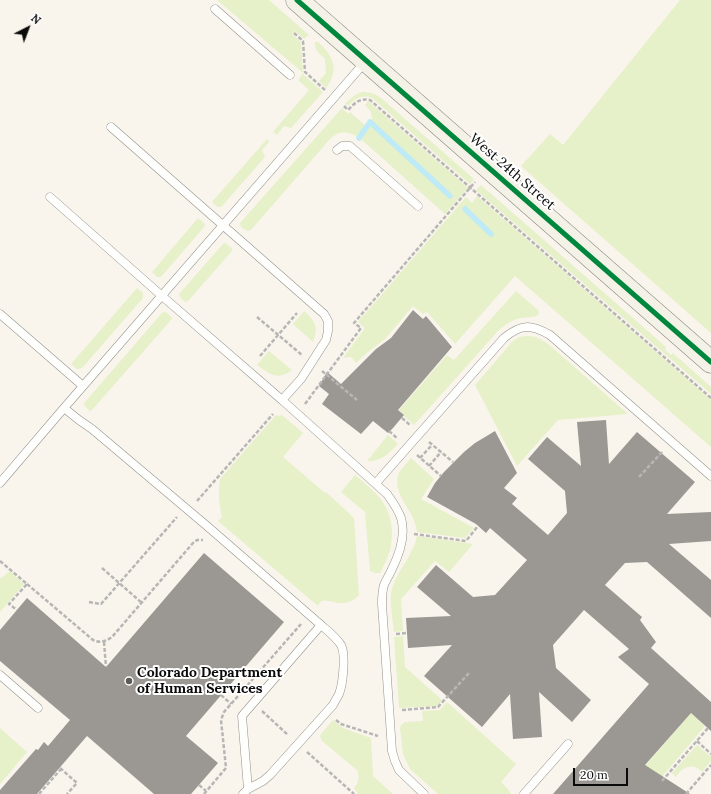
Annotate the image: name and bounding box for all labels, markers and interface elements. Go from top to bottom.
north arrow [8,8,48,48]
text: N [28,11,44,27]
street label: West 24th Street [466,130,558,214]
place label: Colorado Department of Human Services [137,665,282,698]
marker: Colorado Department of Human Services [124,676,134,686]
scale bar [575,760,630,786]
text: 20 m [580,767,608,782]

